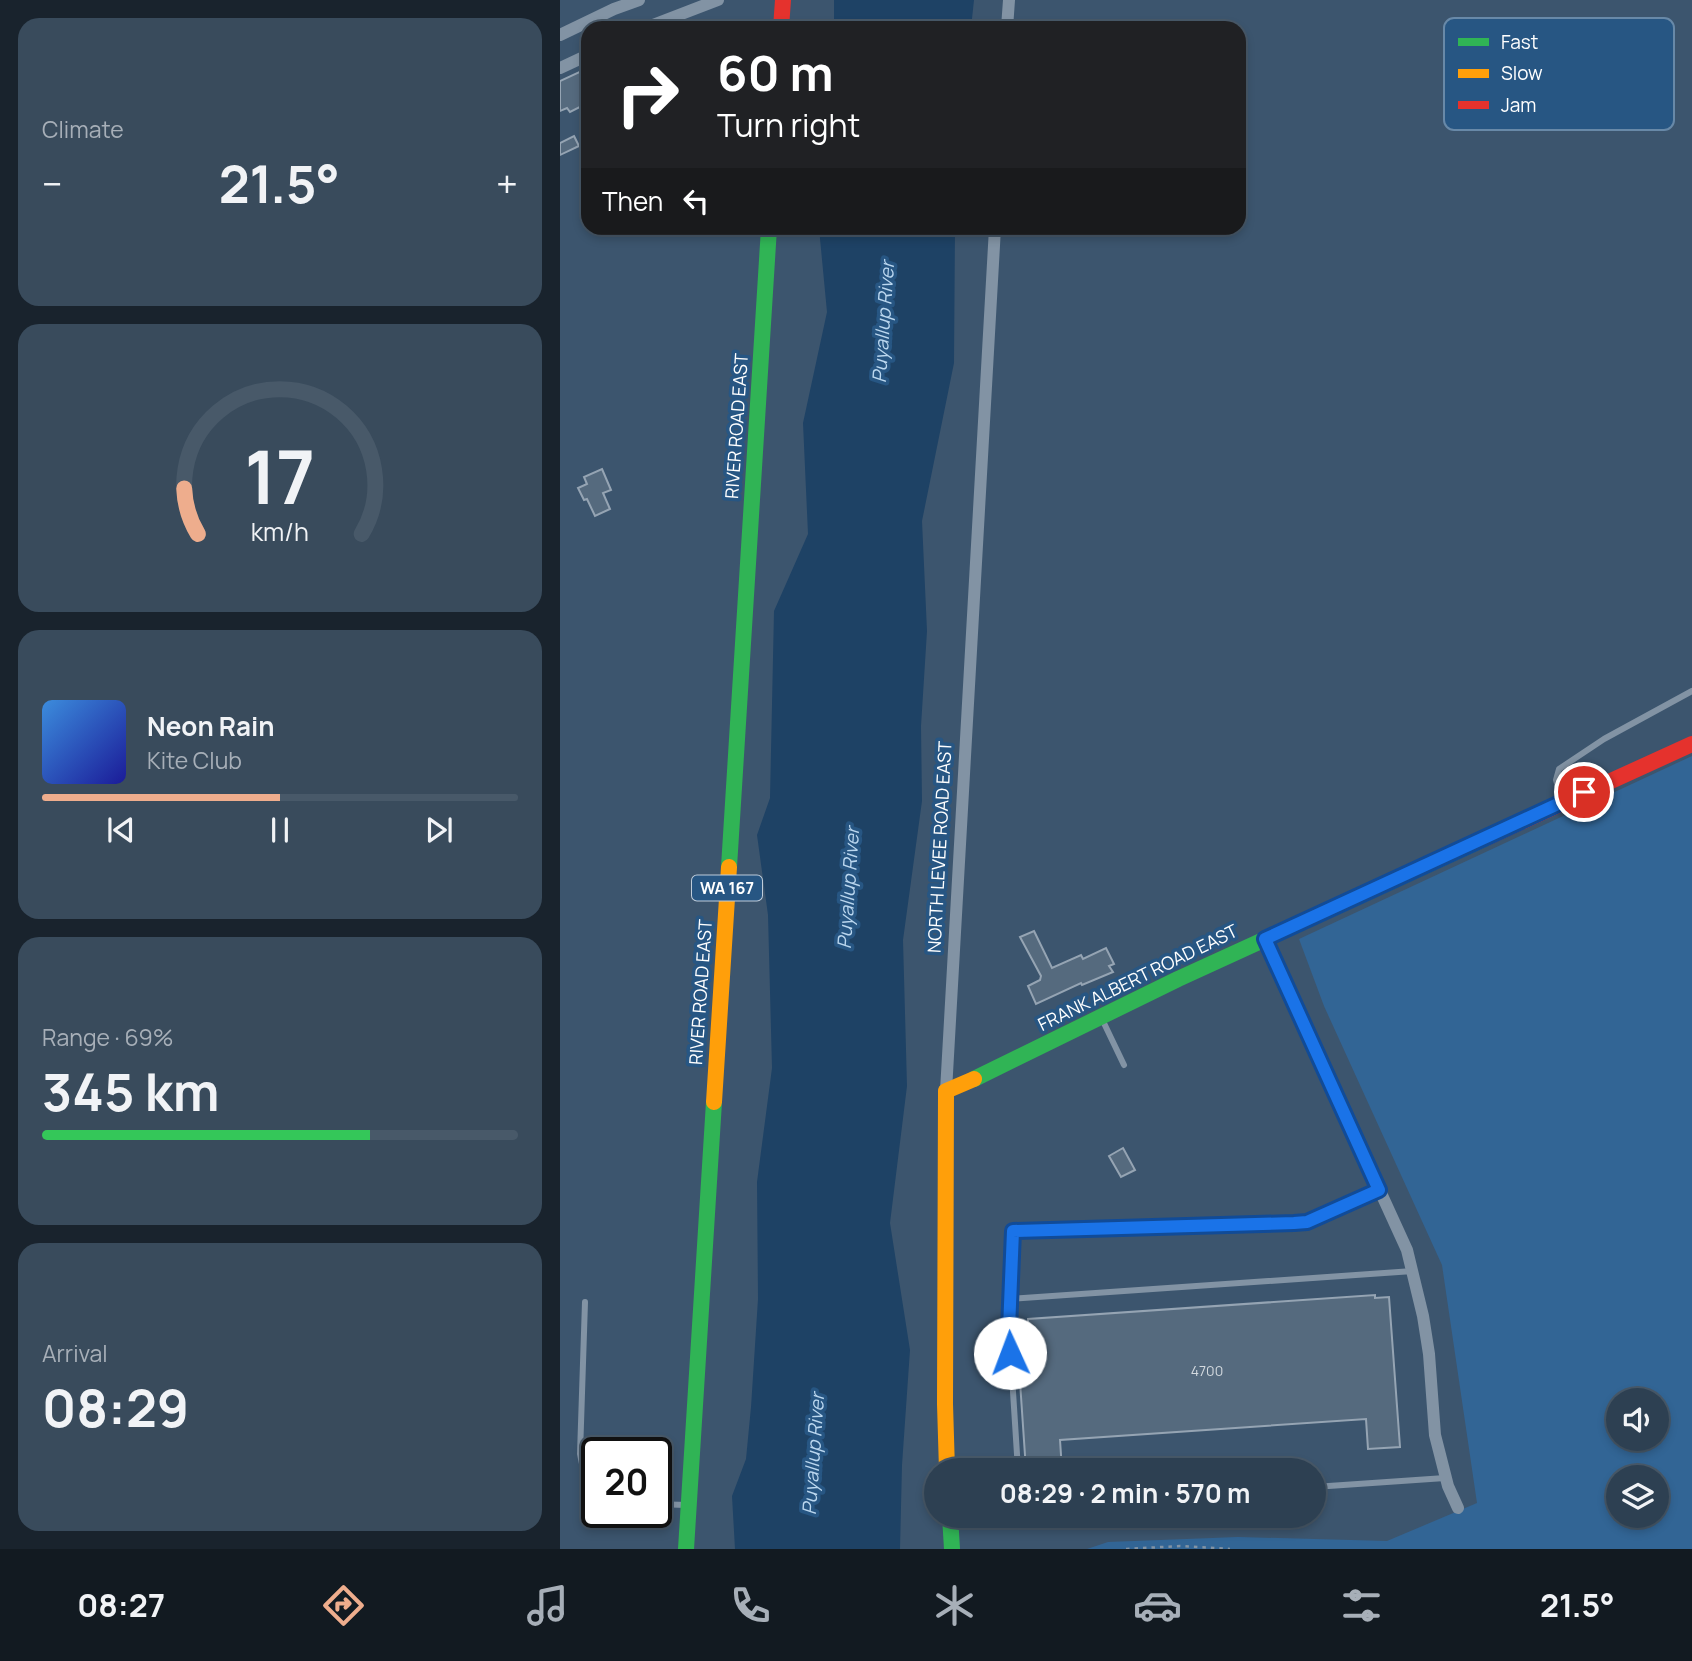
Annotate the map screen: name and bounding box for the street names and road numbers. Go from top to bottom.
street label: RIVER ROAD EAST [719,352,753,500]
street label: NORTH LEVEE ROAD EAST [921,740,957,953]
road number: WA 167 [692,876,762,900]
street label: RIVER ROAD EAST [683,918,717,1066]
street label: FRANK ALBERT ROAD EAST [1034,918,1242,1036]

